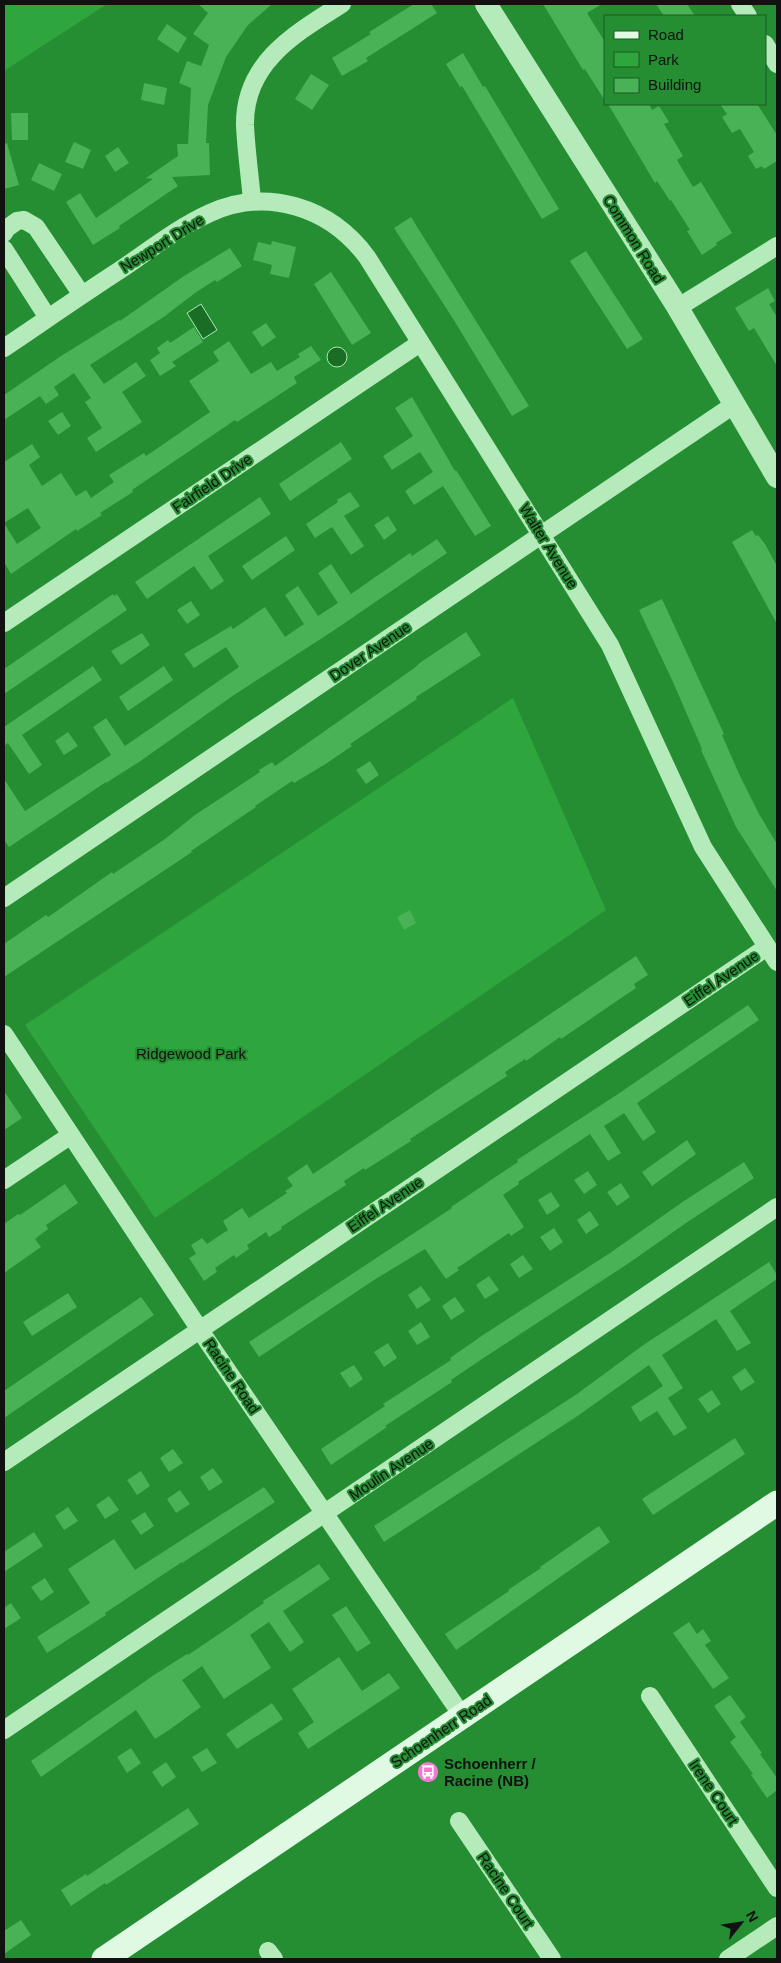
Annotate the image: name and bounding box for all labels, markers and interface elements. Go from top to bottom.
legend [604,15,766,105]
text: Road [648,26,684,43]
text: Park [648,51,679,68]
text: Building [648,76,701,93]
street label: Common Road [600,192,668,286]
street label: Newport Drive [117,211,207,275]
street label: Fairfield Drive [169,450,255,516]
street label: Walter Avenue [516,500,582,592]
street label: Dover Avenue [326,618,414,684]
street label: Eiffel Avenue [680,947,762,1009]
park label: Ridgewood Park [136,1045,247,1062]
street label: Eiffel Avenue [344,1173,426,1235]
street label: Racine Road [201,1335,263,1417]
street label: Moulin Avenue [346,1435,436,1503]
street label: Schoenherr Road [388,1691,494,1771]
place label: Schoenherr / Racine (NB) [444,1755,537,1789]
street label: Irene Court [686,1756,742,1829]
bus stop icon: Schoenherr / Racine (NB) [416,1760,440,1784]
street label: Racine Court [474,1849,538,1932]
north arrow [716,1898,766,1948]
text: N [743,1908,762,1925]

